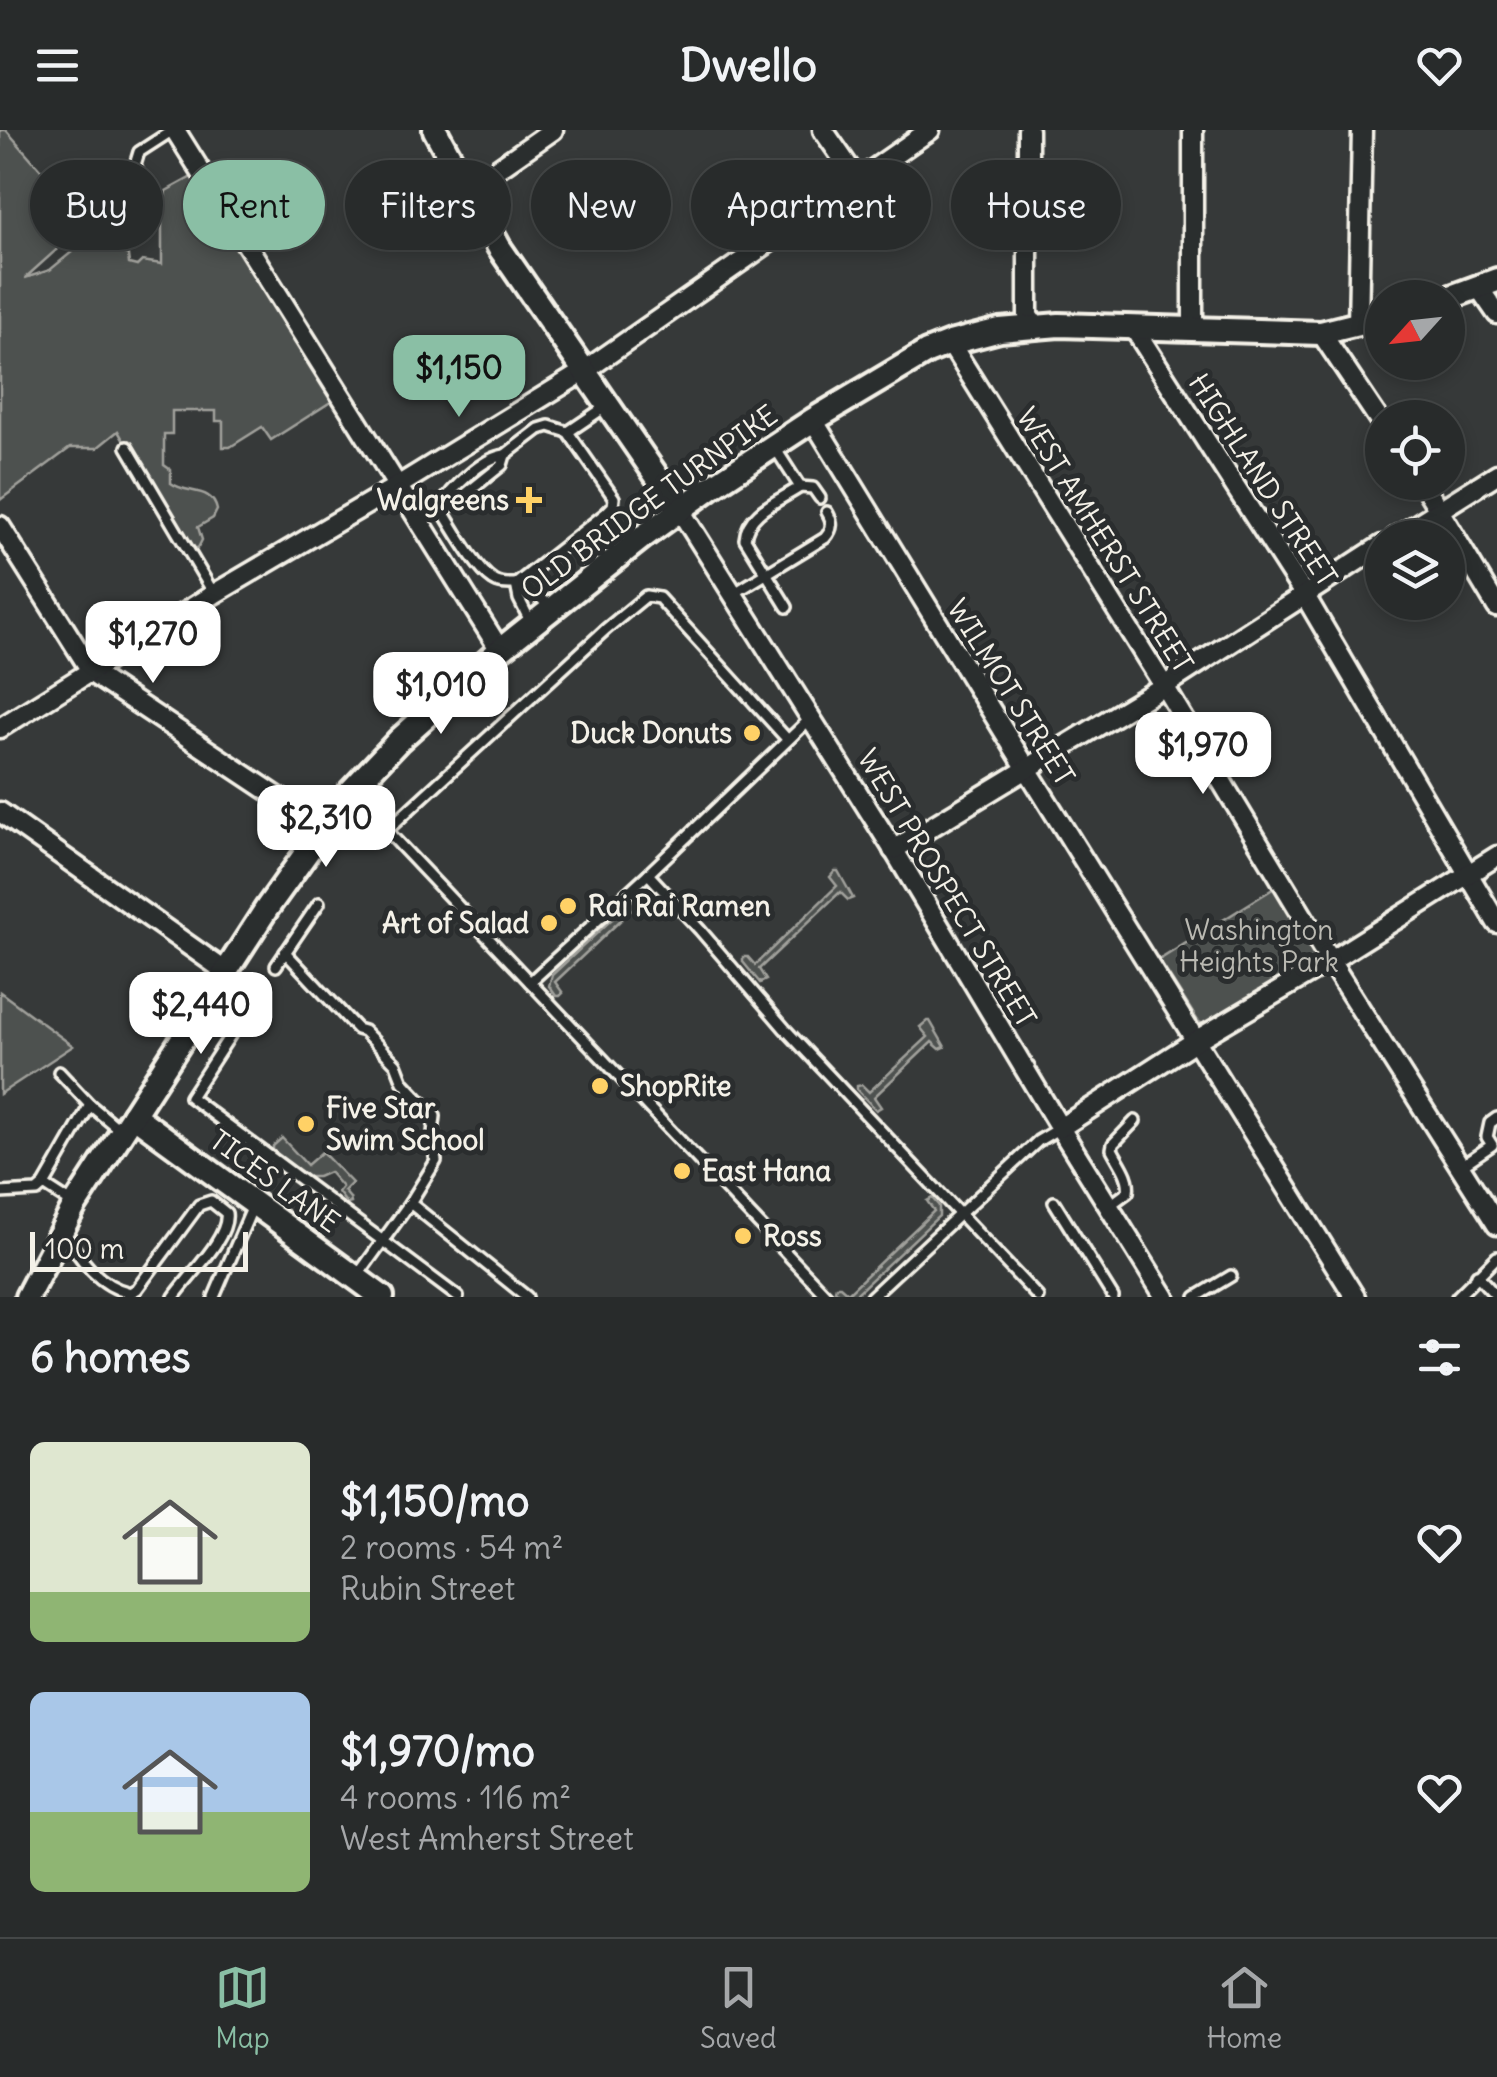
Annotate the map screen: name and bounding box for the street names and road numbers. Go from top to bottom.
street label: HIGHLAND STREET [1181,367,1345,593]
street label: OLD BRIDGE TURNPIKE [514,397,784,607]
street label: WEST AMHERST STREET [1009,401,1201,679]
street label: WILMOT STREET [939,592,1083,792]
street label: WEST PROSPECT STREET [850,742,1044,1034]
street label: TICES LANE [203,1122,347,1240]

